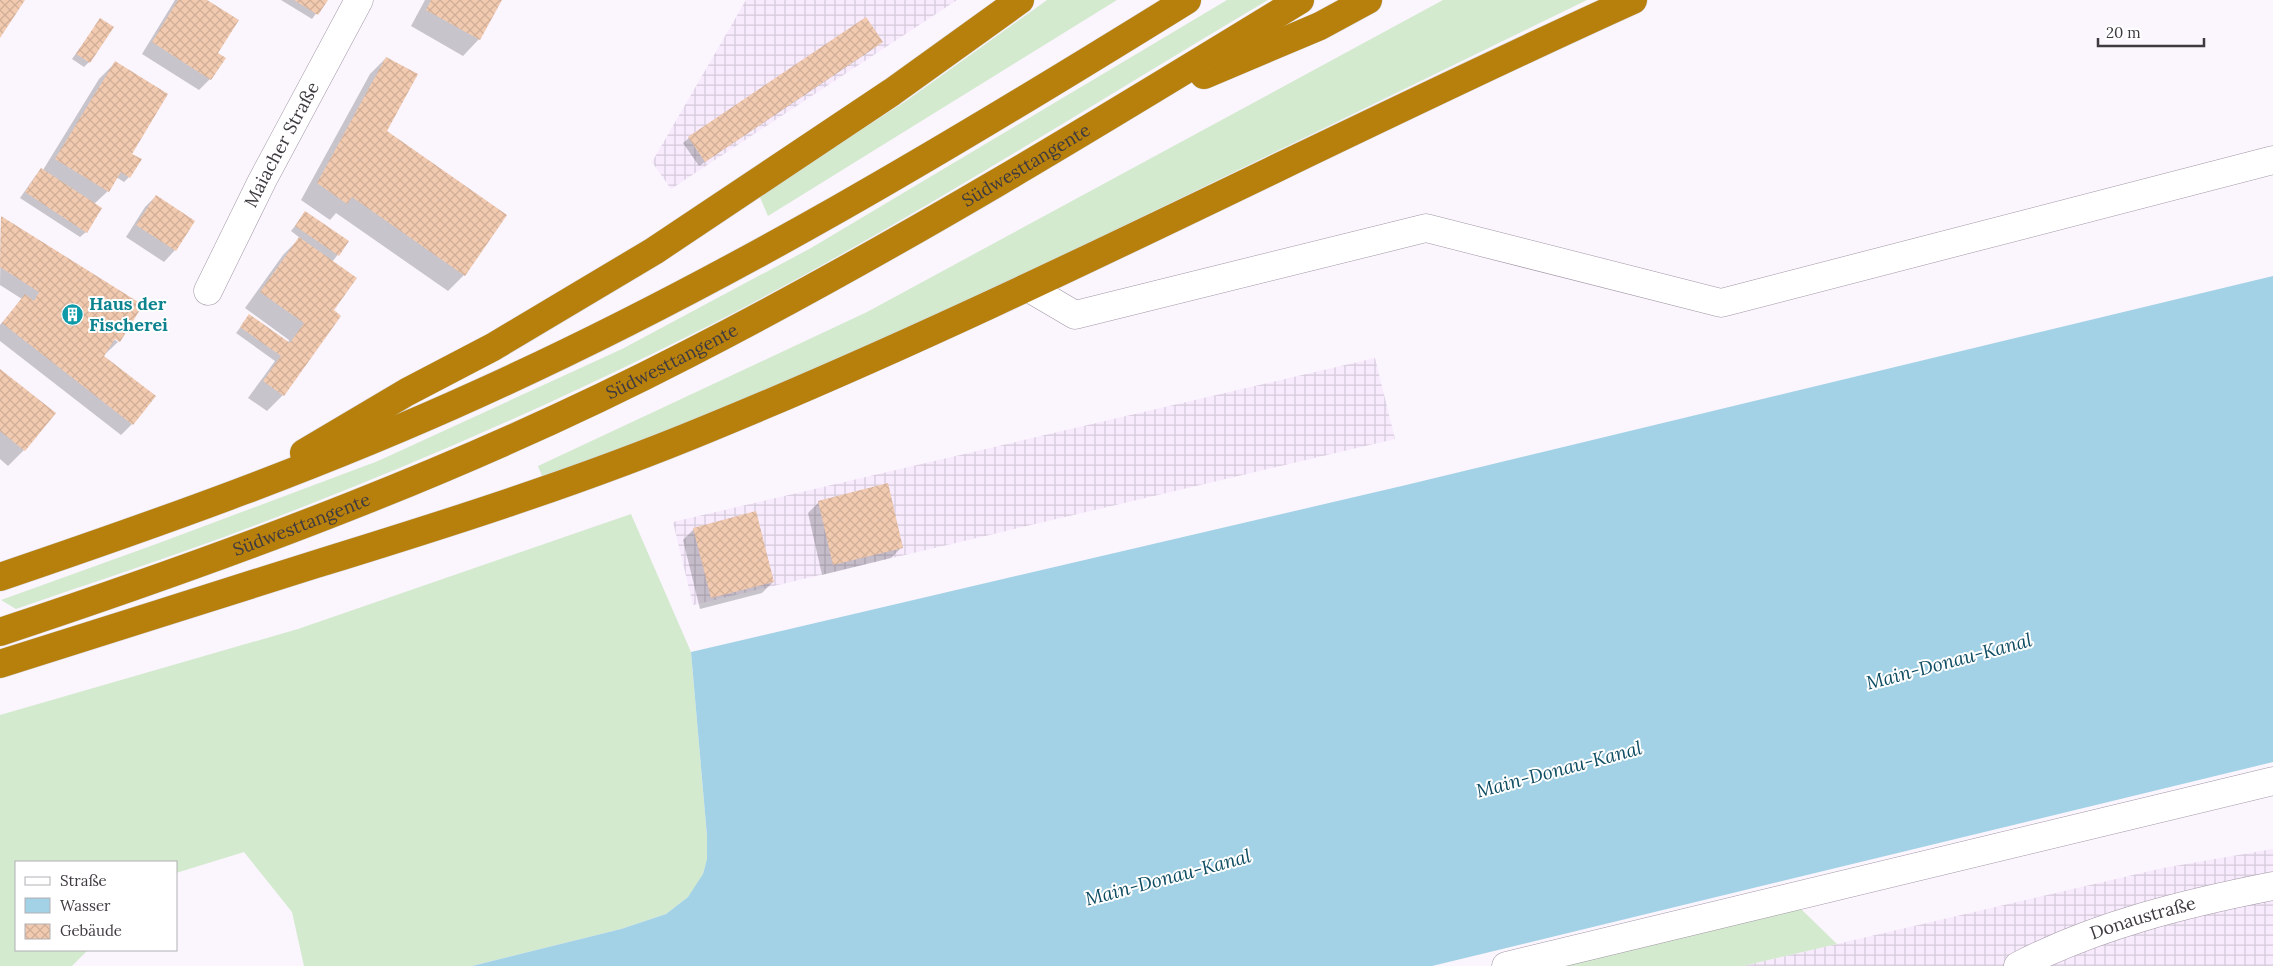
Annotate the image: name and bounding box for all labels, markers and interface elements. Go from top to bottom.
scale bar [2098,15,2204,47]
text: 20 m [2106,23,2141,42]
street label: Maiacher Straße [239,77,324,211]
street label: Südwesttangente [957,118,1095,212]
place label: Haus der Fischerei [89,292,168,336]
building icon: Haus der Fischerei [61,302,85,326]
street label: Südwesttangente [602,318,742,404]
street label: Südwesttangente [229,487,374,561]
water label: Main-Donau-Kanal [1863,627,2035,695]
water label: Main-Donau-Kanal [1473,735,1645,803]
water label: Main-Donau-Kanal [1082,843,1254,911]
legend [15,861,178,951]
text: Straße [60,871,107,890]
street label: Donaustraße [2087,891,2198,945]
text: Wasser [60,896,111,915]
text: Gebäude [60,921,122,940]

